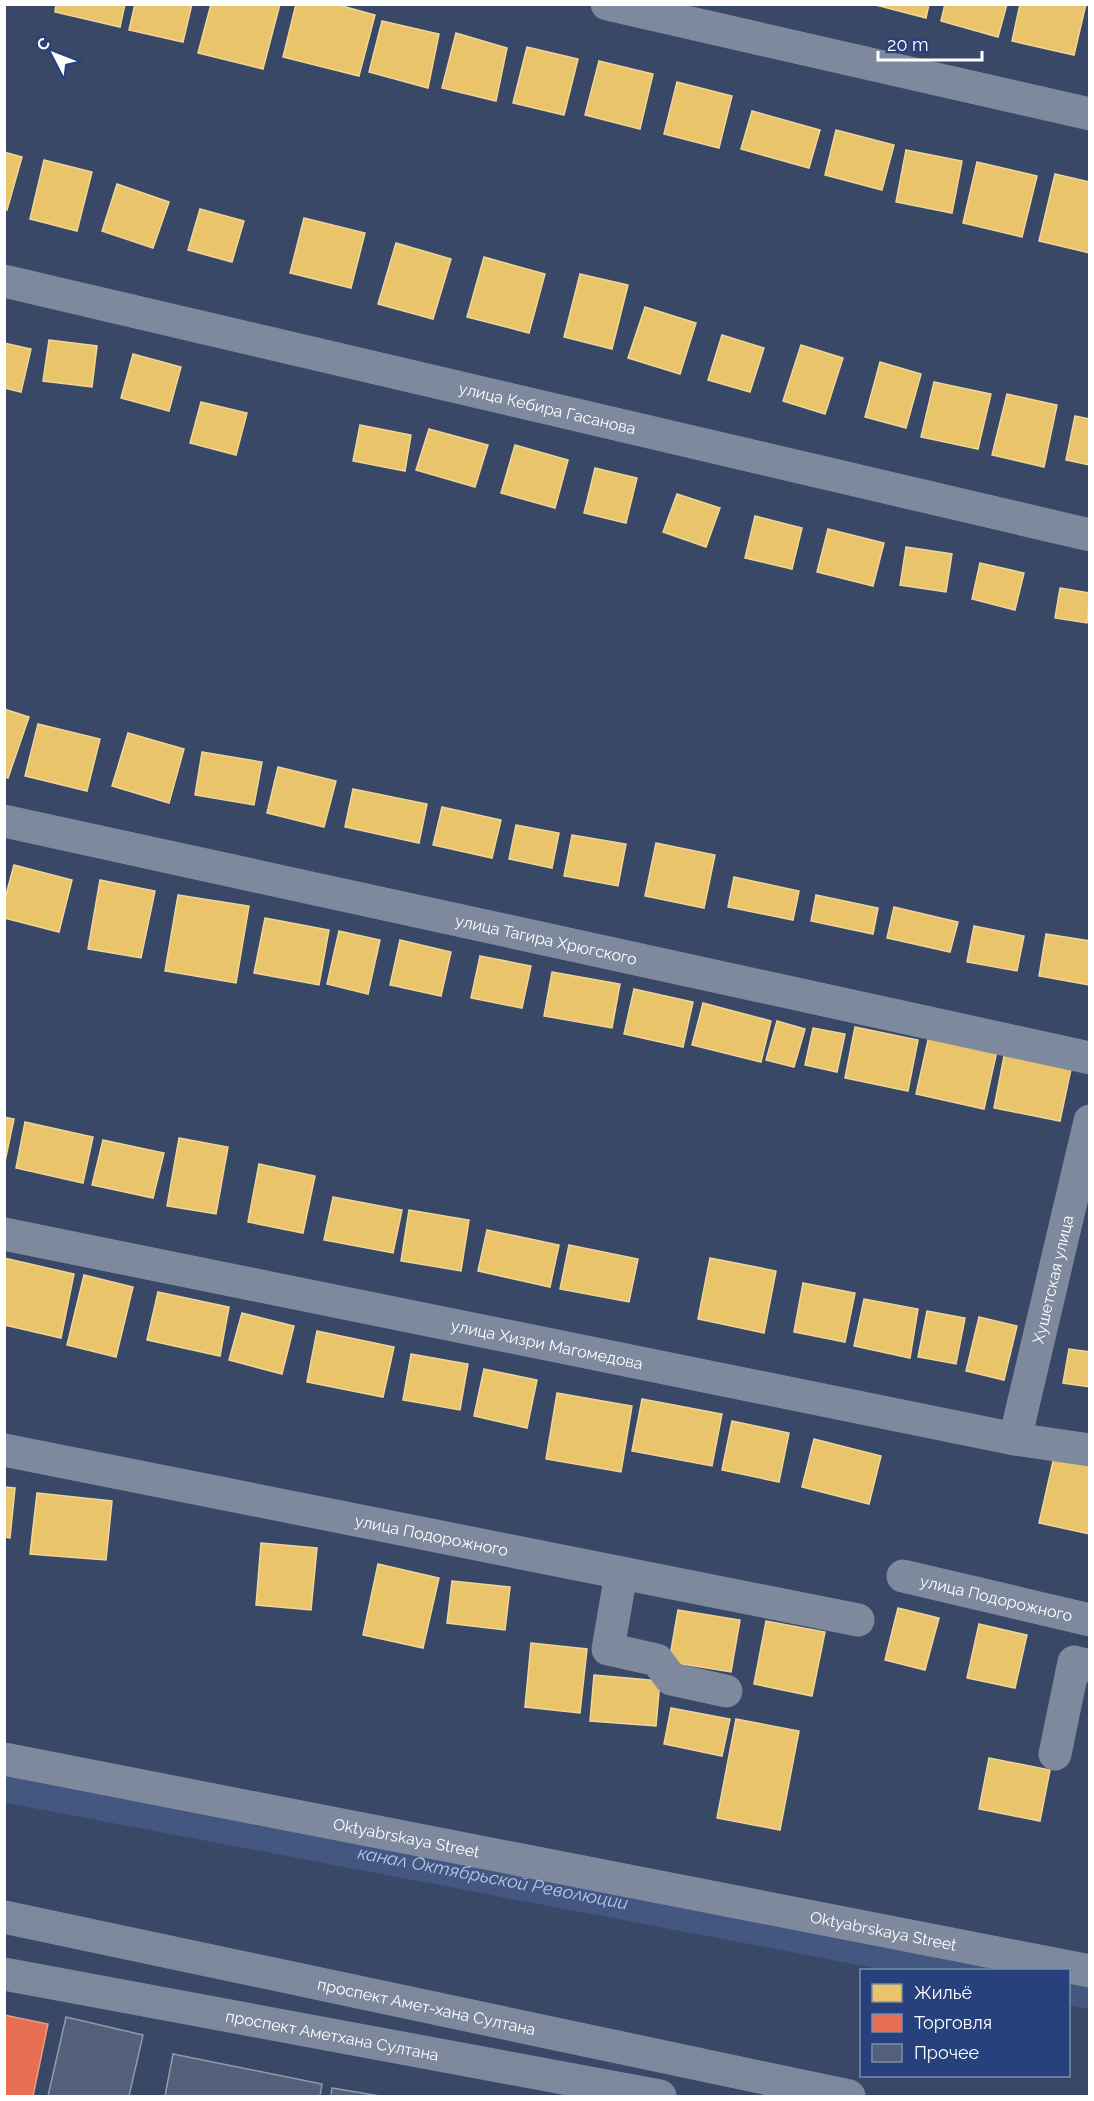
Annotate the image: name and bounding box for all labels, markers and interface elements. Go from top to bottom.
north arrow [24,24,84,84]
scale bar [878,24,982,62]
text: С [32,34,54,55]
text: 20 m [887,34,929,55]
street label: улица Кебира Гасанова [457,378,638,438]
street label: улица Тагира Хрюгского [454,910,639,968]
street label: Хушетская улица [1028,1213,1077,1346]
street label: улица Хизри Магомедова [449,1315,645,1373]
street label: улица Подорожного [353,1511,510,1560]
street label: улица Подорожного [918,1571,1075,1625]
street label: Oktyabrskaya Street [331,1814,482,1861]
water label: канал Октябрьской Революции [356,1841,630,1913]
street label: Oktyabrskaya Street [808,1907,959,1954]
legend [860,1969,1070,2077]
street label: проспект Амет-хана Султана [316,1974,537,2039]
text: Жильё [914,1982,972,2003]
street label: проспект Аметхана Султана [224,2006,441,2064]
text: Торговля [914,2012,992,2033]
text: Прочее [914,2042,980,2063]

